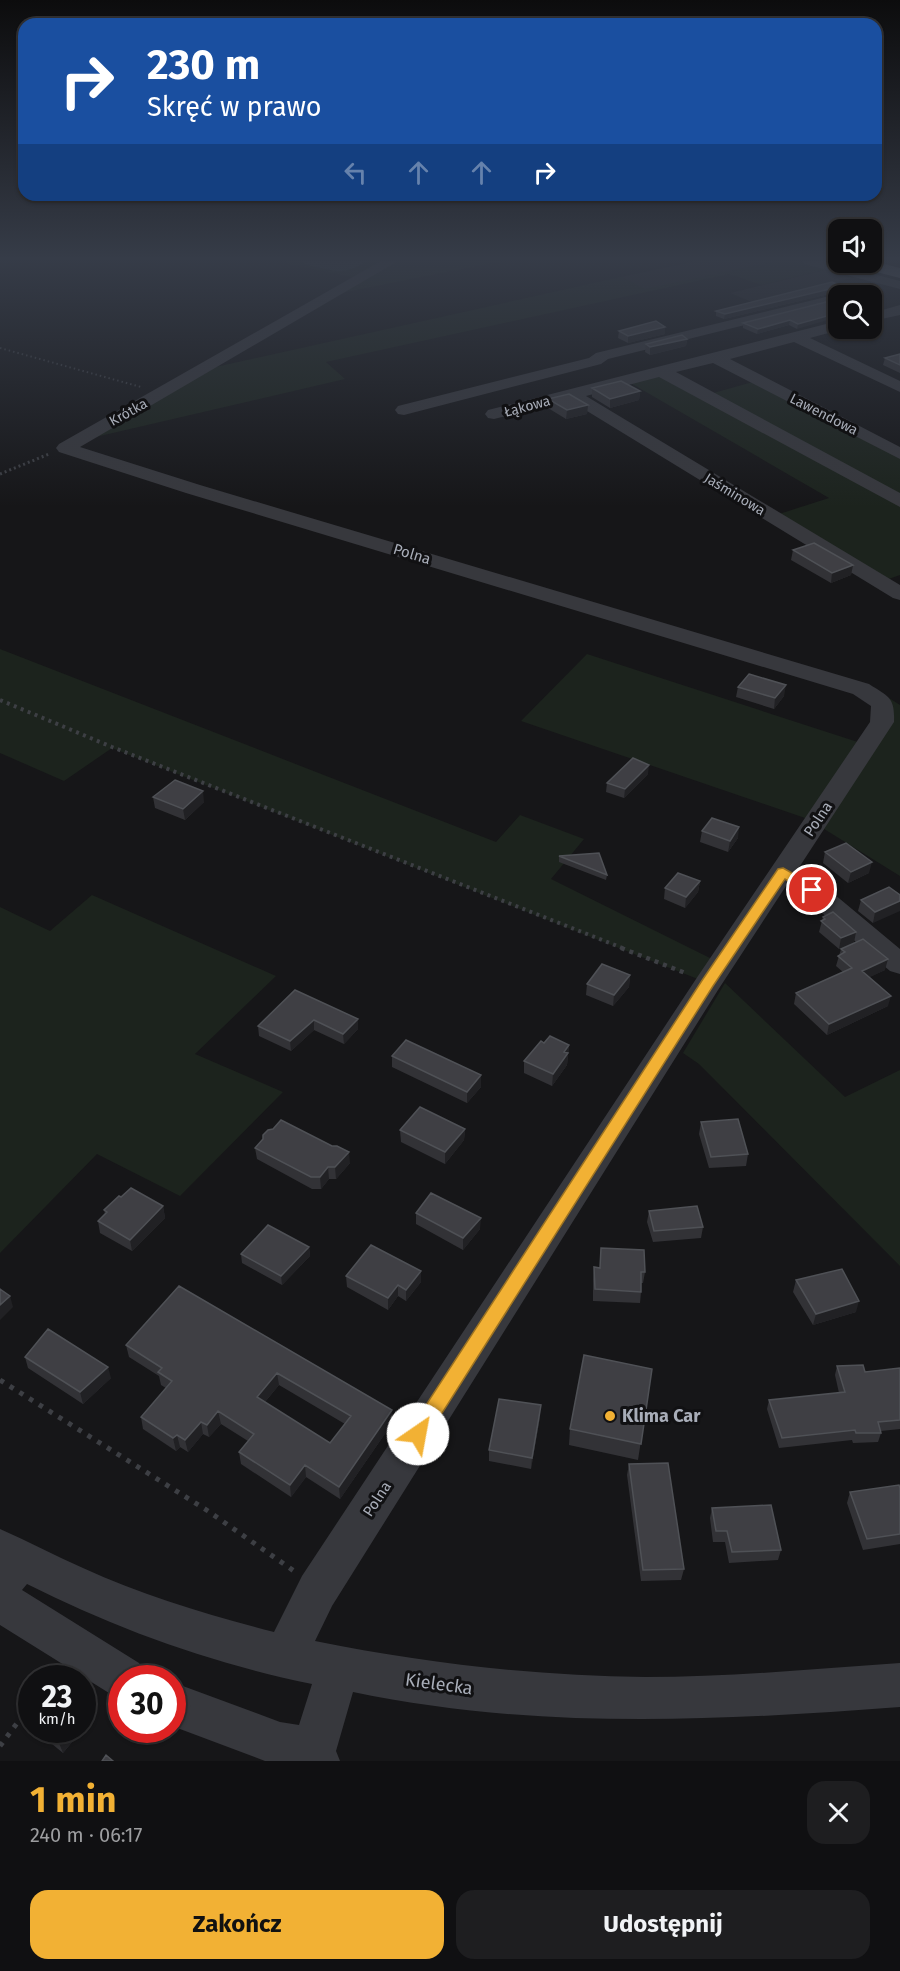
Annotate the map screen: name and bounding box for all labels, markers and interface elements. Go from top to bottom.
text: 230 m [147,40,260,90]
icon: right [48,42,126,120]
text: Skręć w prawo [147,91,322,123]
icon: left [339,156,372,189]
icon: ahead [402,156,435,189]
icon: ahead [465,156,498,189]
icon: right [528,156,561,189]
map controls [828,219,882,339]
button: sound [828,219,882,273]
button: search [828,285,882,339]
street label: Lawendowa [787,390,861,439]
street label: Łąkowa [502,392,552,421]
street label: Krótka [106,395,150,430]
street label: Jaśminowa [701,470,768,519]
street label: Polna [391,540,433,568]
street label: Polna [800,798,836,840]
pin [786,864,837,915]
icon: arrive [795,873,828,906]
position arrow [386,1402,450,1466]
place label: Klima Car [622,1405,701,1427]
marker: Klima Car [603,1409,617,1423]
street label: Polna [359,1478,395,1520]
speed limit sign: 30 [108,1665,186,1743]
street label: Kielecka [404,1668,474,1700]
text: 23 [42,1679,72,1715]
text: km/h [38,1710,76,1728]
text: 1 min [30,1778,117,1822]
button: close [807,1781,870,1844]
text: 240 m · 06:17 [30,1823,142,1847]
button: Zakończ [30,1890,444,1959]
button: Udostępnij [456,1890,870,1959]

